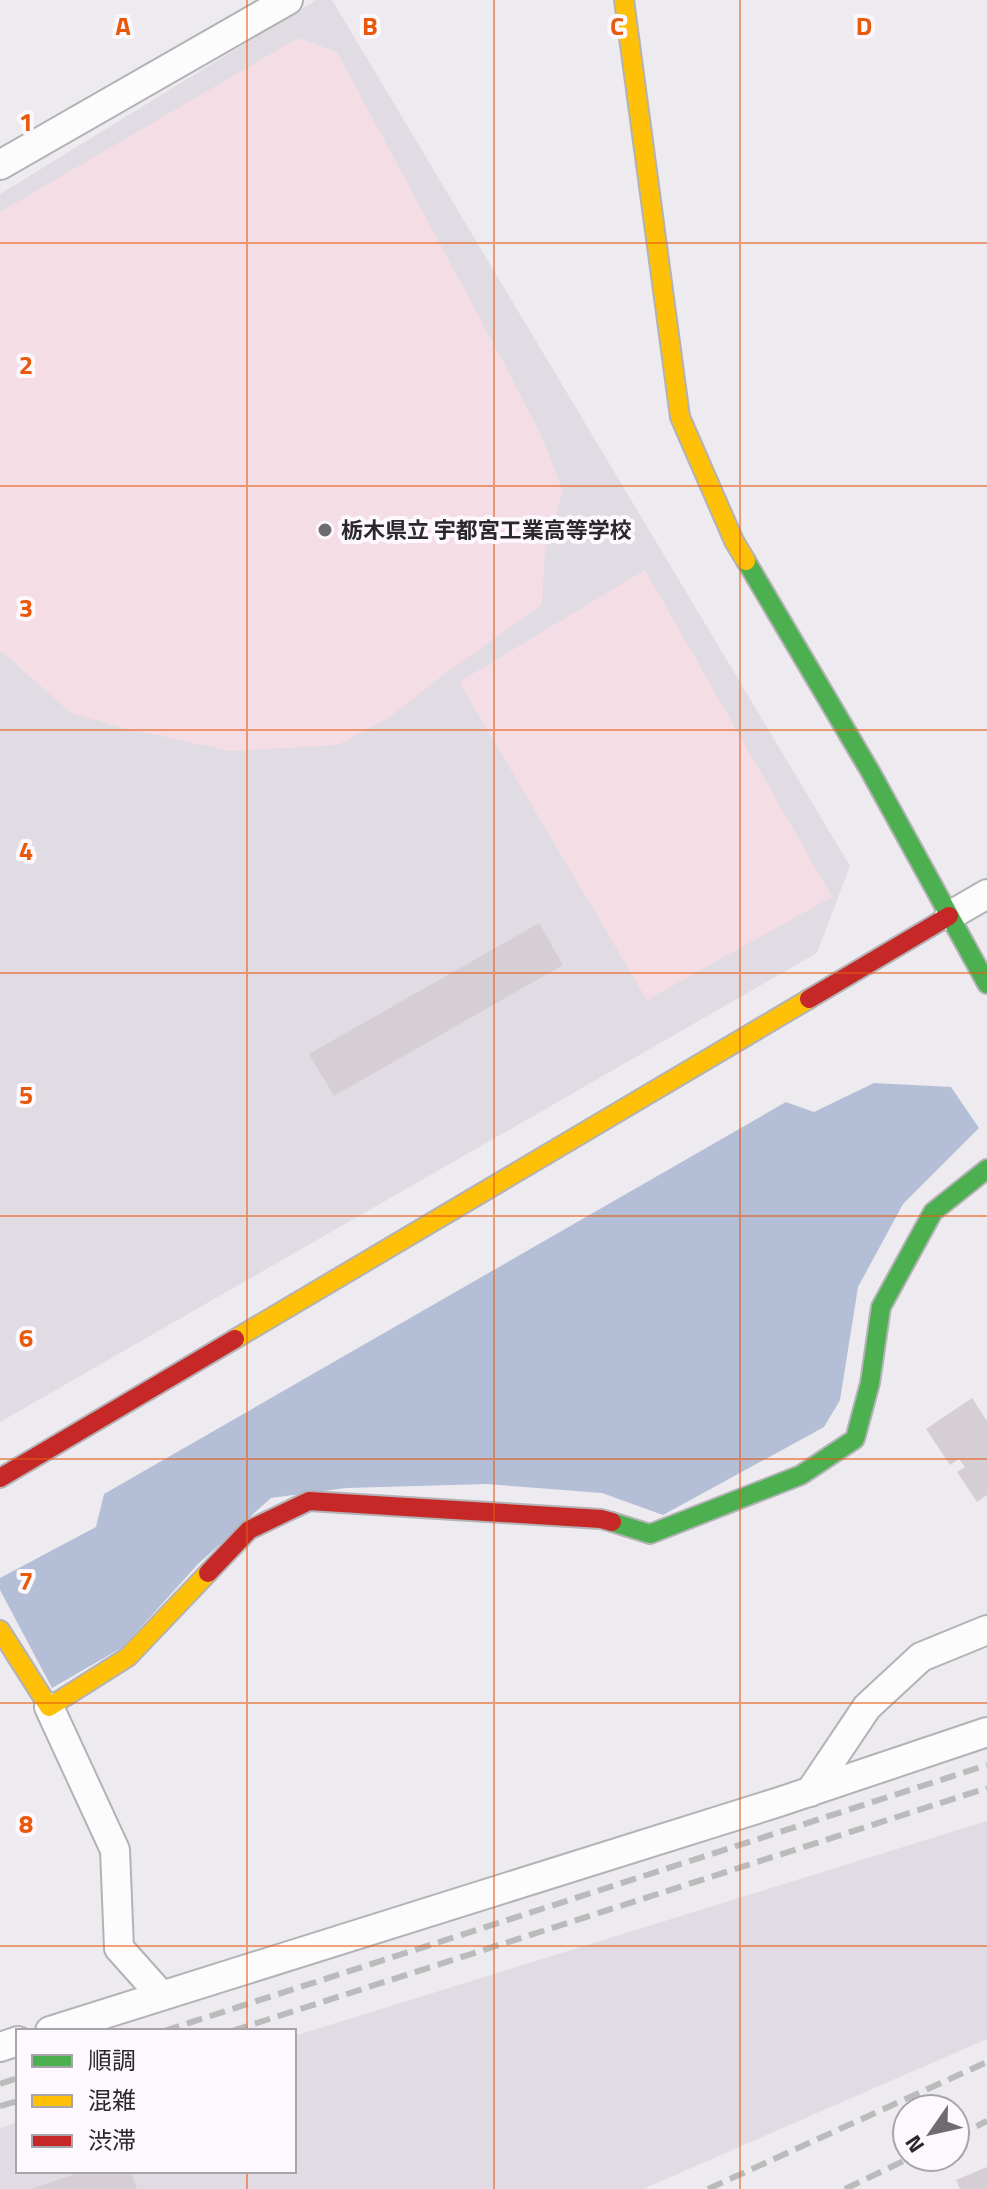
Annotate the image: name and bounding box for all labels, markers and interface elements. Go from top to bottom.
text: A [115,6,131,45]
text: B [362,6,378,45]
text: C [610,6,624,45]
text: D [856,6,872,45]
text: 1 [19,102,33,141]
text: 2 [19,345,33,384]
place label: 栃木県立 宇都宮工業高等学校 [341,513,632,547]
marker: 栃木県立 宇都宮工業高等学校 [316,521,334,539]
text: 3 [19,588,33,627]
text: 4 [19,831,33,870]
text: 5 [19,1075,33,1114]
text: 6 [19,1318,33,1357]
text: 7 [19,1561,33,1600]
text: 8 [19,1804,33,1843]
legend [16,2029,296,2173]
text: 順調 [88,2042,136,2078]
text: 混雑 [88,2082,136,2118]
north arrow [891,2093,971,2173]
text: 渋滞 [88,2122,136,2158]
text: N [896,2128,933,2160]

